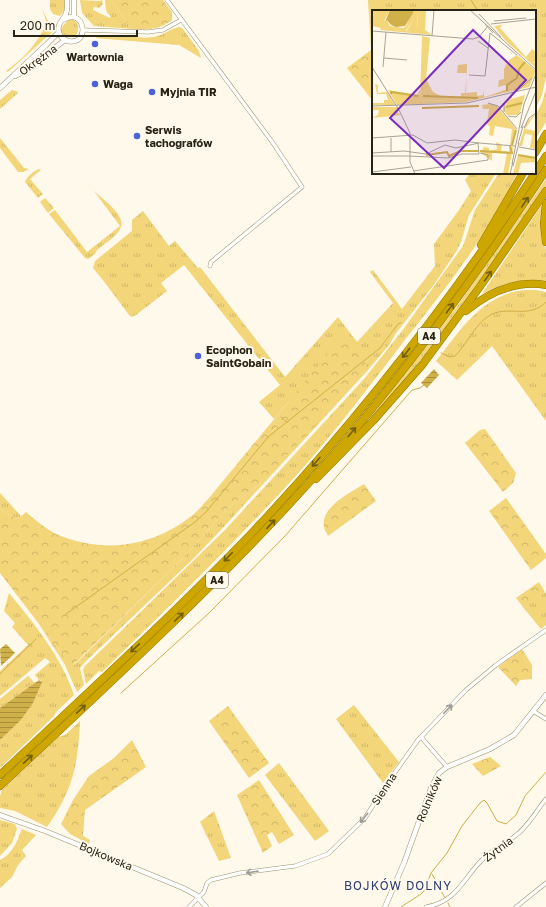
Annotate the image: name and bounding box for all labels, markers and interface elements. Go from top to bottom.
inset map [372,10,536,174]
scale bar [14,12,137,38]
text: 200 m [20,18,55,33]
marker: Wartownia [90,39,100,49]
street label: Okrężna [16,42,59,78]
place label: Wartownia [66,50,124,63]
place label: Waga [103,77,133,90]
marker: Waga [90,79,100,89]
place label: Myjnia TIR [160,85,217,98]
marker: Myjnia TIR [147,87,157,97]
place label: Serwis tachografów [145,123,213,149]
marker: Serwis tachografów [132,131,142,141]
one-way arrow [521,197,529,208]
one-way arrow [483,271,492,282]
one-way arrow [446,303,455,314]
road number: A4 [418,328,440,344]
place label: Ecophon SaintGobain [206,343,272,369]
one-way arrow [402,348,411,359]
marker: Ecophon SaintGobain [193,351,203,361]
one-way arrow [348,427,357,437]
one-way arrow [311,457,321,467]
one-way arrow [266,519,275,529]
one-way arrow [223,552,233,562]
road number: A4 [206,572,228,588]
one-way arrow [174,612,184,621]
one-way arrow [130,643,140,653]
one-way arrow [76,704,86,714]
one-way arrow [443,704,453,714]
one-way arrow [23,755,33,764]
street label: Sienna [368,770,399,807]
street label: Rolników [413,774,444,824]
one-way arrow [360,813,369,823]
street label: Żytnia [481,833,515,864]
street label: Bojkowska [78,839,135,873]
one-way arrow [246,868,259,876]
district label: BOJKÓW DOLNY [344,878,452,893]

